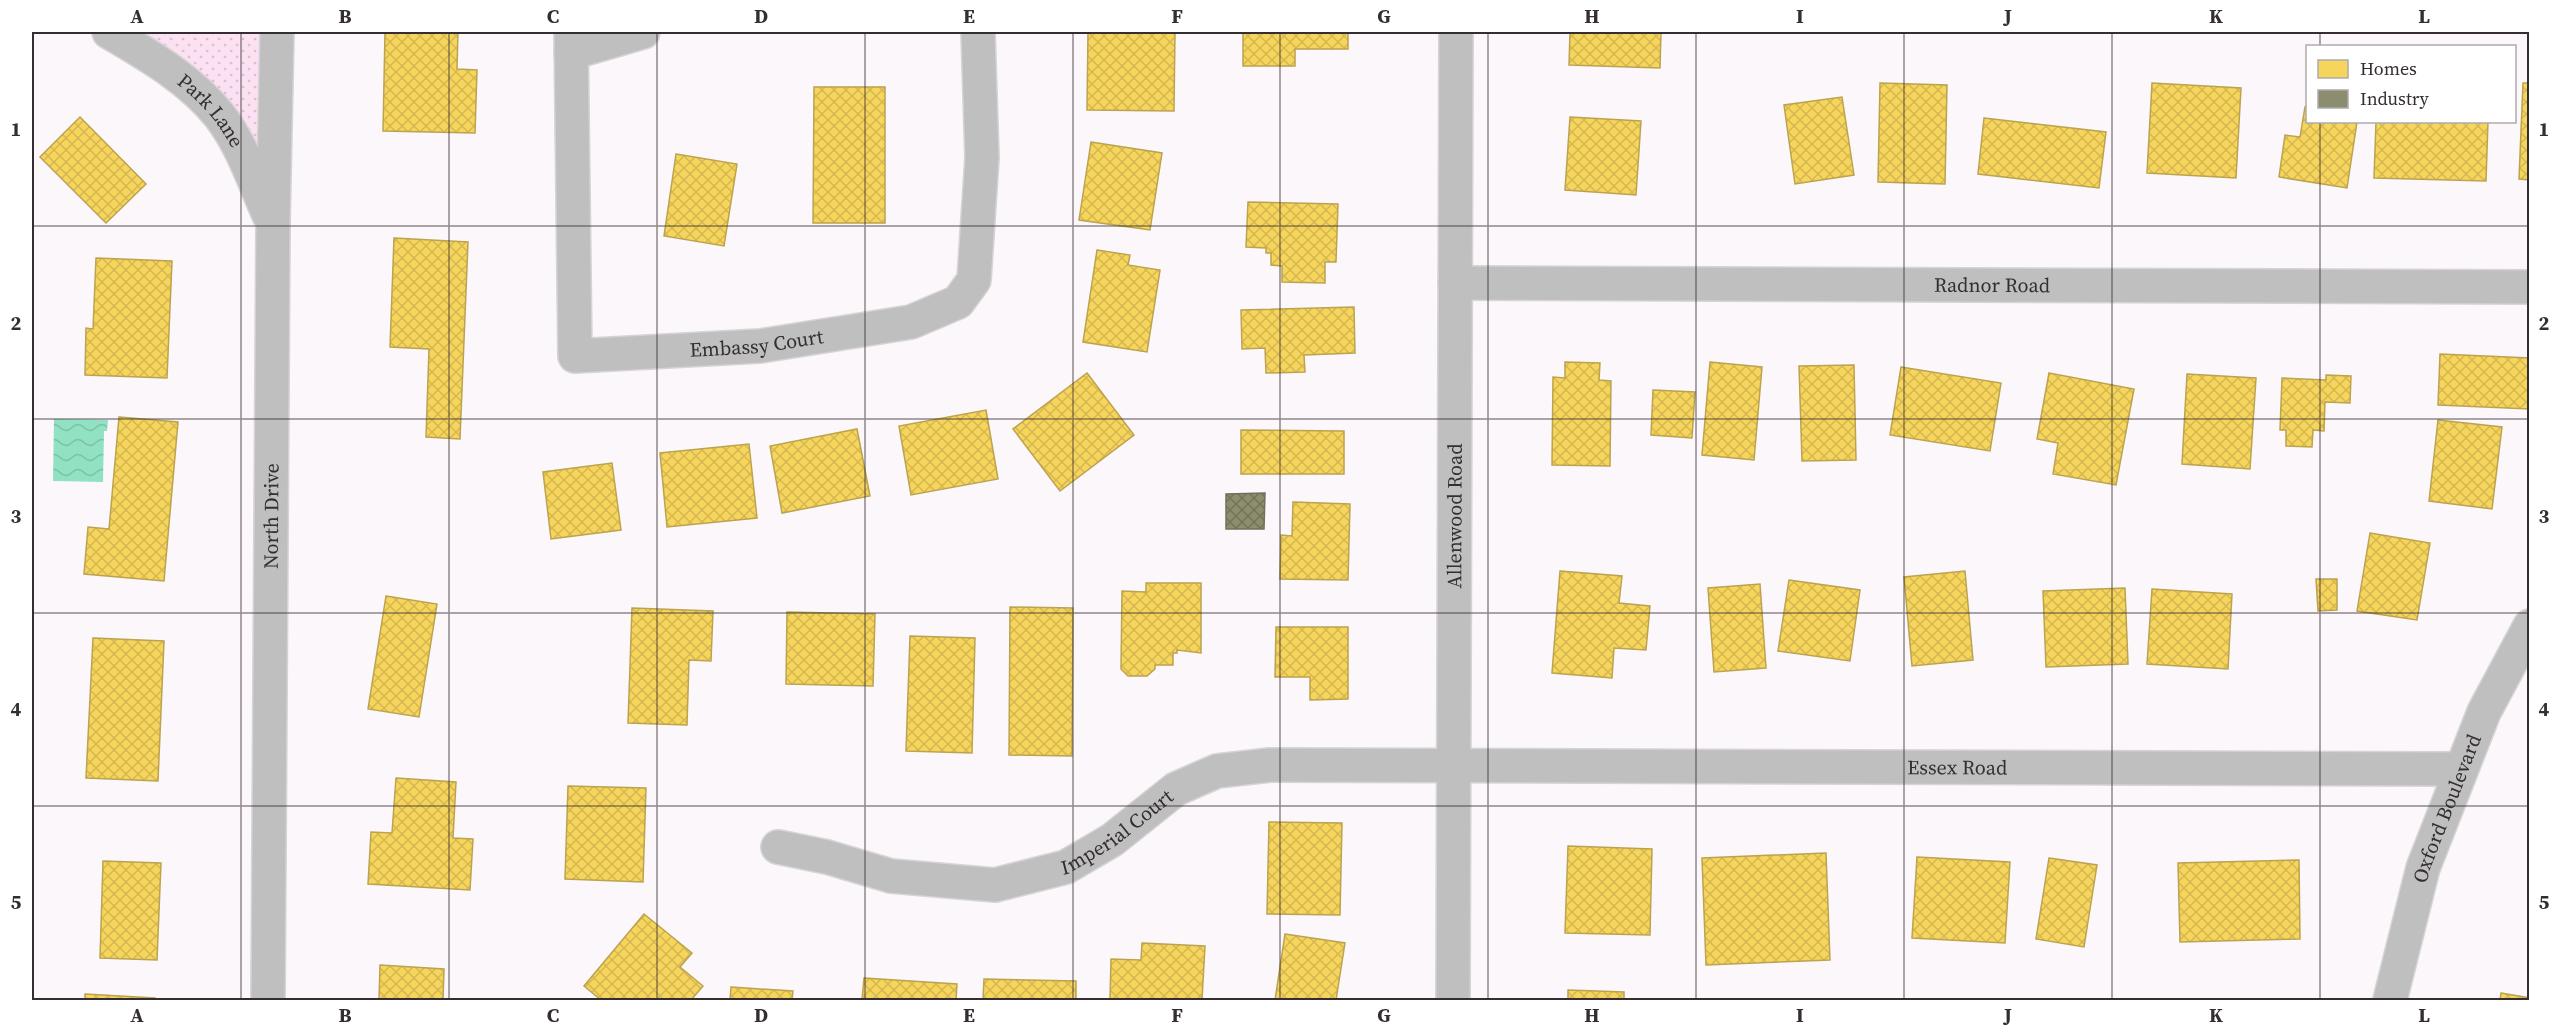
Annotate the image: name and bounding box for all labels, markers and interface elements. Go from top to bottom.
text: A [130,2,144,30]
text: B [338,2,352,30]
text: C [547,2,559,30]
text: D [754,2,768,30]
text: E [963,2,975,30]
text: F [1171,2,1183,30]
text: G [1377,2,1391,30]
text: H [1584,2,1600,30]
text: I [1796,2,1804,30]
text: J [2002,2,2012,30]
text: K [2209,2,2223,30]
text: L [2418,2,2430,30]
legend [2306,45,2516,123]
text: Homes [2360,56,2417,81]
street label: Park Lane [172,67,251,152]
text: Industry [2360,86,2430,111]
text: 1 [11,115,21,143]
text: 1 [2539,115,2549,143]
street label: Radnor Road [1934,271,2051,299]
text: 2 [11,309,22,337]
text: 2 [2539,309,2550,337]
street label: Embassy Court [689,322,826,364]
street label: Allenwood Road [1440,443,1469,589]
street label: North Drive [257,463,285,569]
text: 3 [11,502,22,530]
text: 3 [2539,502,2550,530]
text: 4 [11,695,22,723]
text: 4 [2539,695,2550,723]
street label: Oxford Boulevard [2406,730,2488,886]
street label: Essex Road [1907,753,2008,781]
street label: Imperial Court [1058,782,1179,882]
text: 5 [11,888,22,916]
text: 5 [2539,888,2550,916]
text: A [130,1001,144,1029]
text: B [338,1001,352,1029]
text: C [547,1001,559,1029]
text: D [754,1001,768,1029]
text: E [963,1001,975,1029]
text: F [1171,1001,1183,1029]
text: G [1377,1001,1391,1029]
text: H [1584,1001,1600,1029]
text: I [1796,1001,1804,1029]
text: J [2002,1001,2012,1029]
text: K [2209,1001,2223,1029]
text: L [2418,1001,2430,1029]

